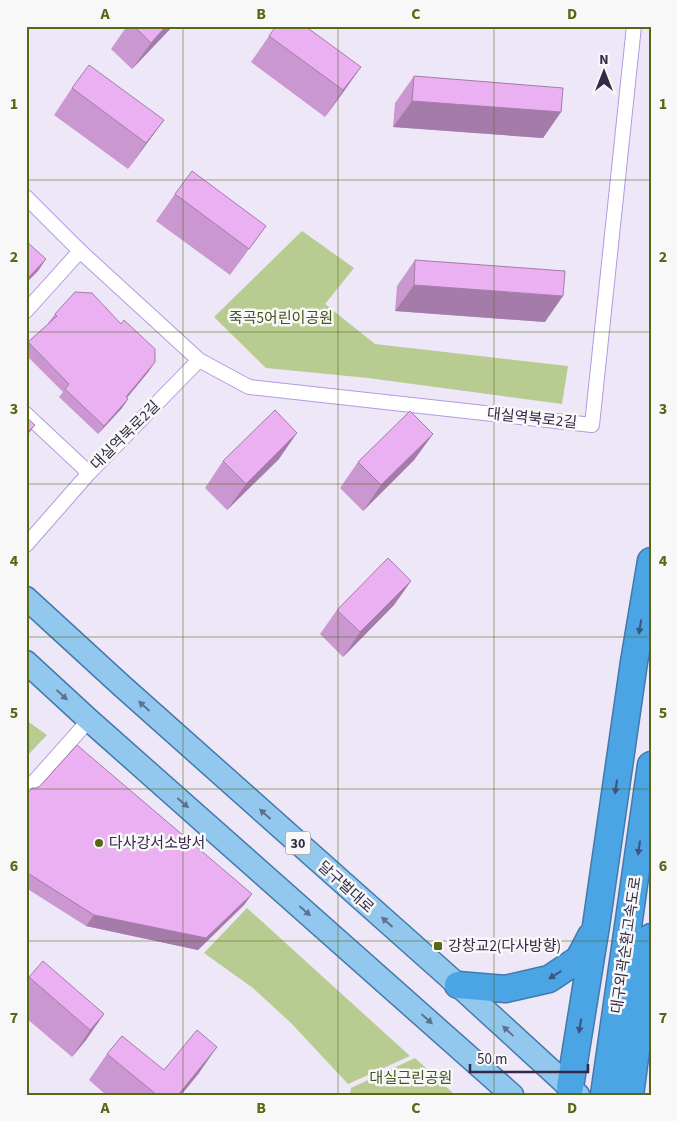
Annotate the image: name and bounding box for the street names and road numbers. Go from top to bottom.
street label: 대실역북로2길 [86,396,165,475]
street label: 대실역북로2길 [486,403,578,434]
road number: 30 [286,831,310,854]
street label: 달구벌대로 [313,856,378,918]
street label: 대구외곽순환고속도로 [606,875,646,1015]

